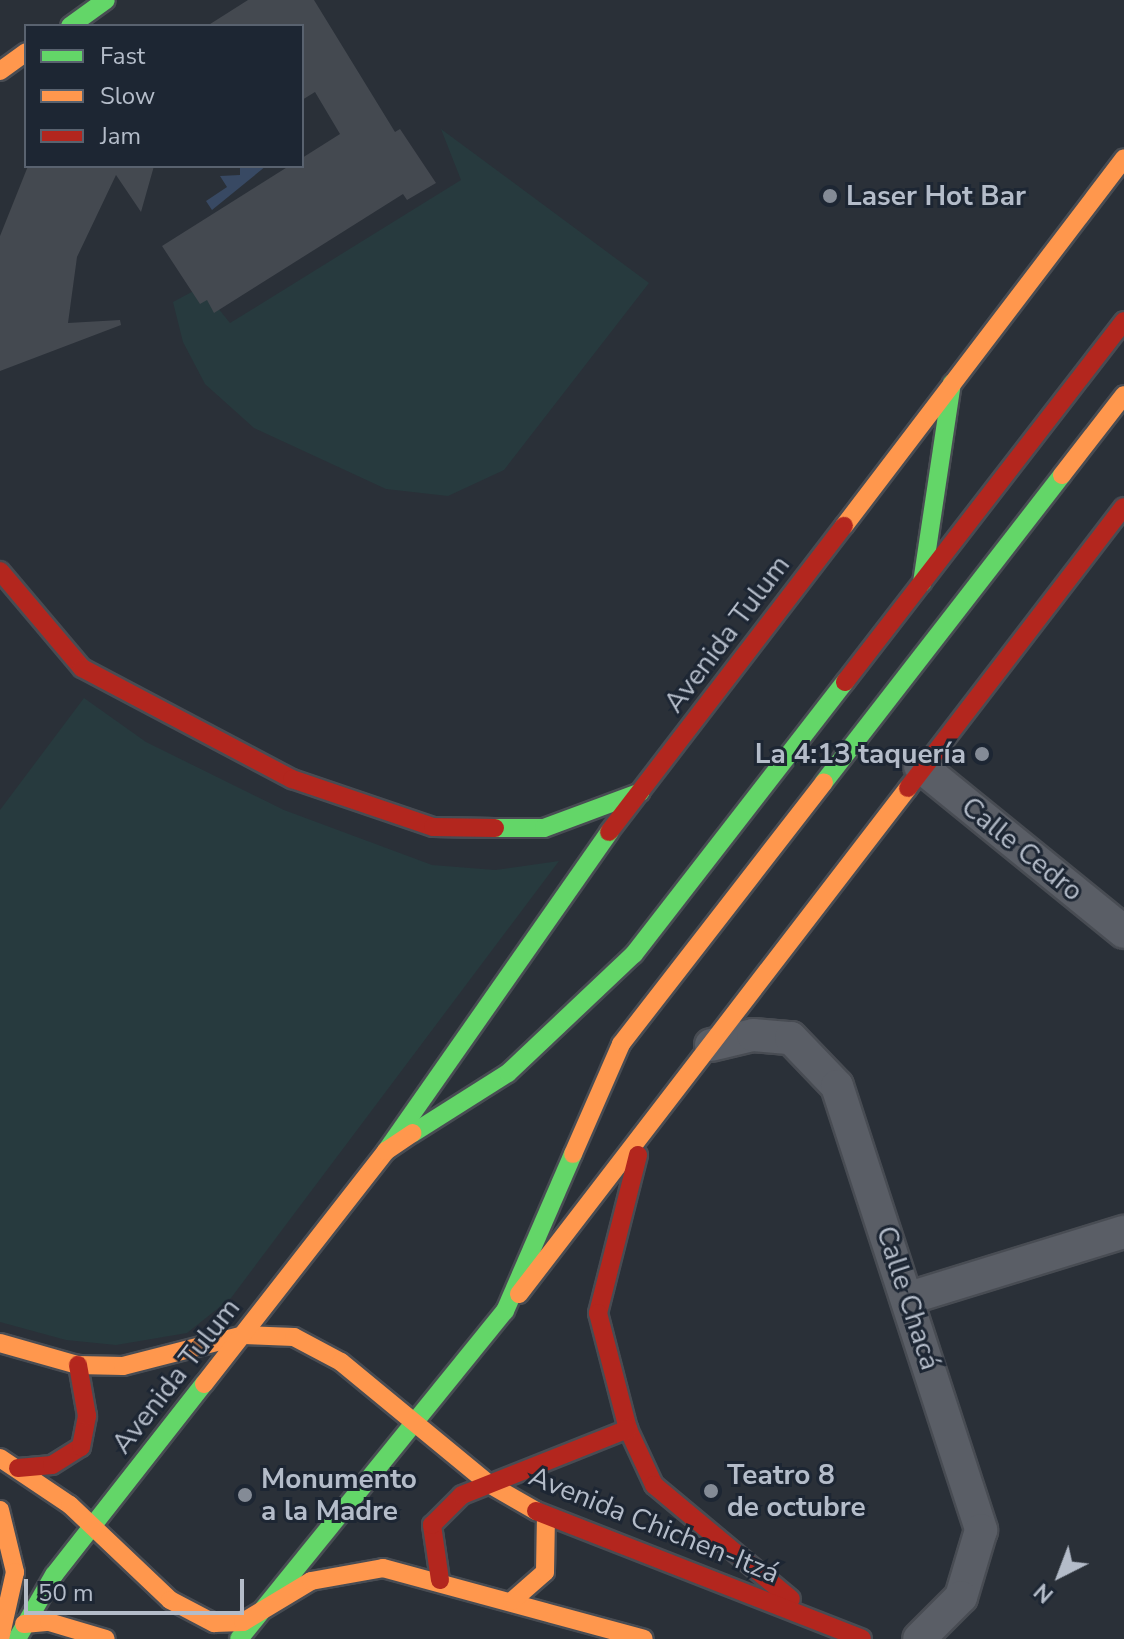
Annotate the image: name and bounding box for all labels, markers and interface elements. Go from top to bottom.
legend [24,24,304,168]
text: Fast [100,40,145,72]
text: Slow [100,80,155,112]
text: Jam [100,120,141,152]
place label: Laser Hot Bar [846,179,1026,213]
marker: Laser Hot Bar [821,187,839,205]
street label: Avenida Tulum [657,549,797,719]
place label: La 4:13 taquería [755,737,966,771]
marker: La 4:13 taquería [973,745,991,763]
street label: Calle Cedro [955,790,1089,908]
street label: Calle Chacá [869,1222,947,1374]
street label: Avenida Tulum [105,1292,247,1460]
place label: Teatro 8 de octubre [727,1458,866,1524]
street label: Avenida Chichen-Itzá [524,1459,784,1591]
place label: Monumento a la Madre [261,1462,417,1528]
marker: Teatro 8 de octubre [702,1482,720,1500]
marker: Monumento a la Madre [236,1486,254,1504]
north arrow [1020,1535,1100,1615]
scale bar [28,1563,248,1613]
text: N [1028,1576,1060,1609]
text: 50 m [38,1577,94,1609]

